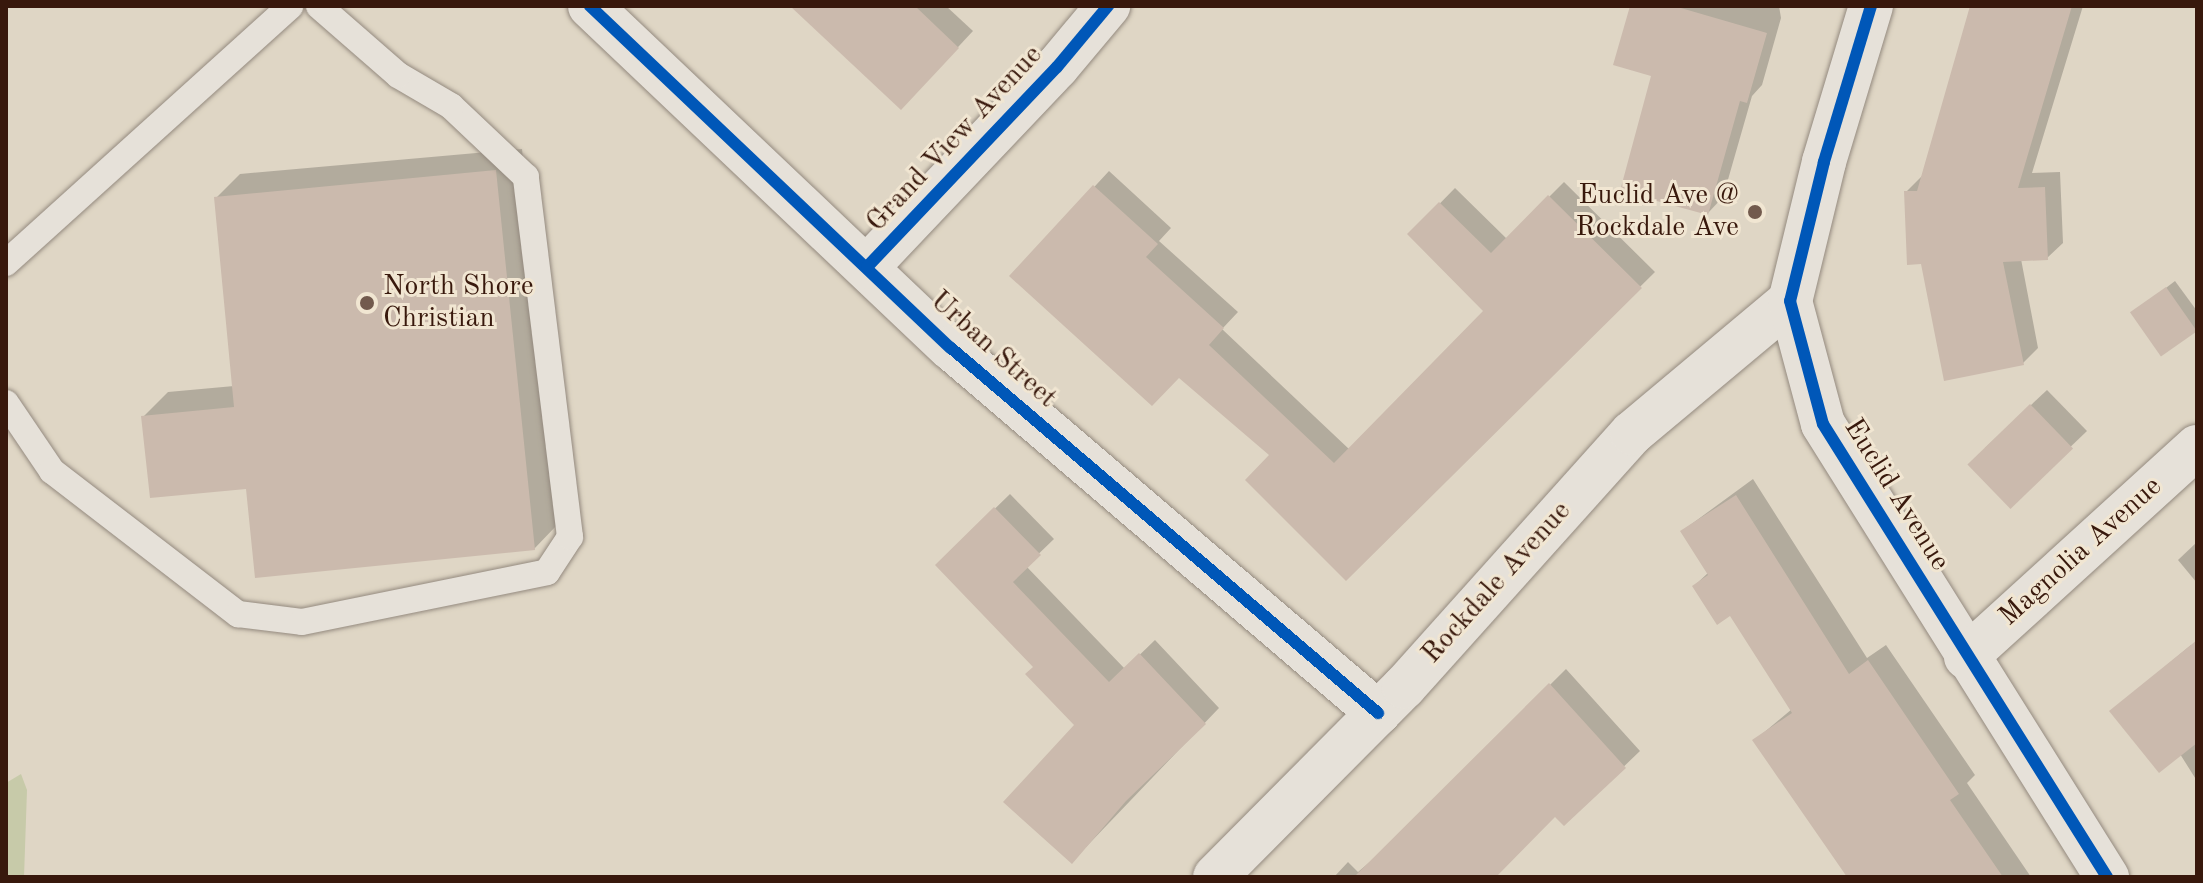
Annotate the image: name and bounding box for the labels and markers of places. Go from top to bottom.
place label: Euclid Ave @ Rockdale Ave [1576,179,1739,245]
marker: Euclid Ave @ Rockdale Ave [1746,203,1764,221]
place label: North Shore Christian [383,270,534,336]
marker: North Shore Christian [358,294,376,312]

